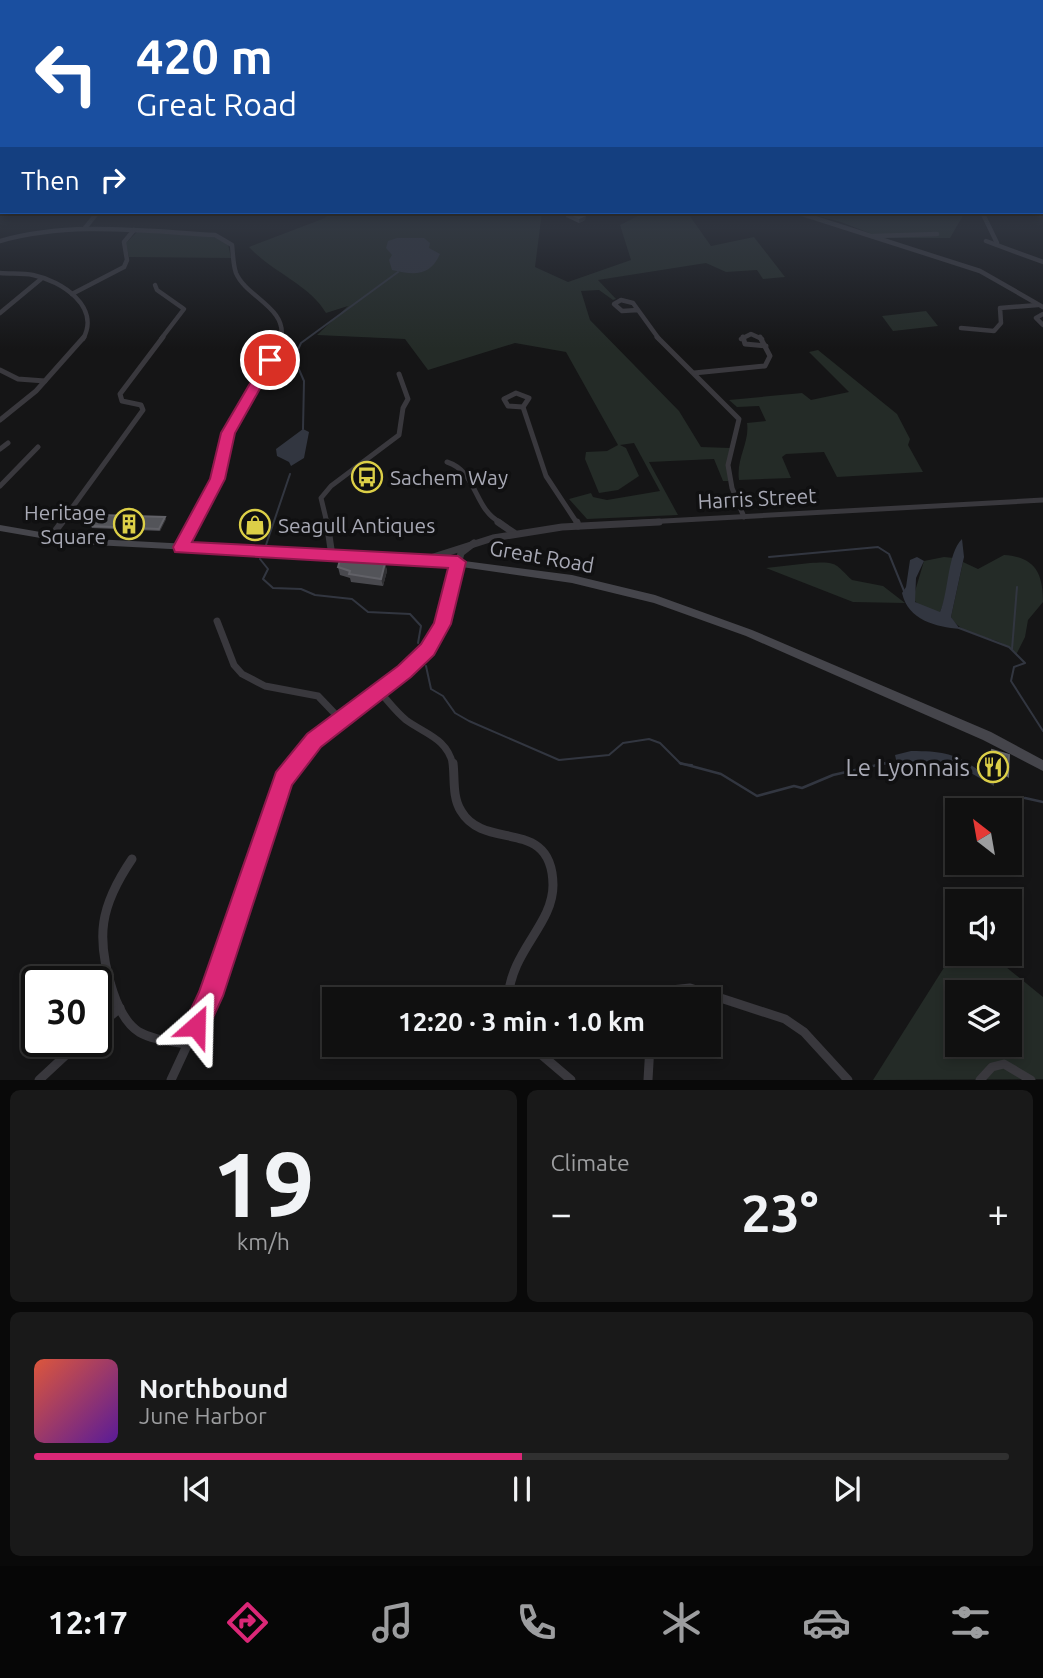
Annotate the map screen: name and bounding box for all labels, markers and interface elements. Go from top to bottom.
icon: left [21,28,112,119]
text: 420 m [136,28,273,83]
text: Great Road [136,86,297,122]
icon: right [94,161,132,199]
text: Then [21,166,80,195]
pin [240,330,300,390]
icon: arrive [251,341,289,379]
bus stop icon: Sachem Way [350,460,384,494]
place label: Sachem Way [390,465,508,489]
street label: Harris Street [697,483,817,513]
place label: Heritage Square [24,500,106,548]
building icon: Heritage Square [112,507,146,541]
shop icon: Seagull Antiques [238,508,272,542]
place label: Seagull Antiques [278,513,435,537]
street label: Great Road [488,535,596,577]
restaurant icon: Le Lyonnais [976,750,1010,784]
place label: Le Lyonnais [846,754,970,781]
north arrow [945,798,1022,875]
map controls [945,798,1022,1057]
button: sound [945,889,1022,966]
speed limit sign: 30 [21,966,112,1057]
button: layers [945,980,1022,1057]
position arrow [159,989,233,1063]
text: 12:20 · 3 min · 1.0 km [398,1007,645,1036]
text: 19 [212,1132,315,1234]
text: Climate [551,1150,630,1175]
text: 23° [741,1184,818,1242]
text: − [551,1192,572,1234]
text: + [988,1192,1009,1234]
text: km/h [237,1229,290,1254]
text: Northbound [139,1374,288,1403]
text: June Harbor [139,1403,267,1428]
icon: previous [178,1470,216,1508]
icon: pause [503,1470,541,1508]
icon: next [828,1470,866,1508]
icon: directions [223,1598,272,1647]
icon: music [368,1598,417,1647]
icon: phone [512,1598,561,1647]
icon: climate [657,1598,706,1647]
icon: car [802,1598,851,1647]
icon: filters [946,1598,995,1647]
text: 12:17 [48,1604,128,1640]

